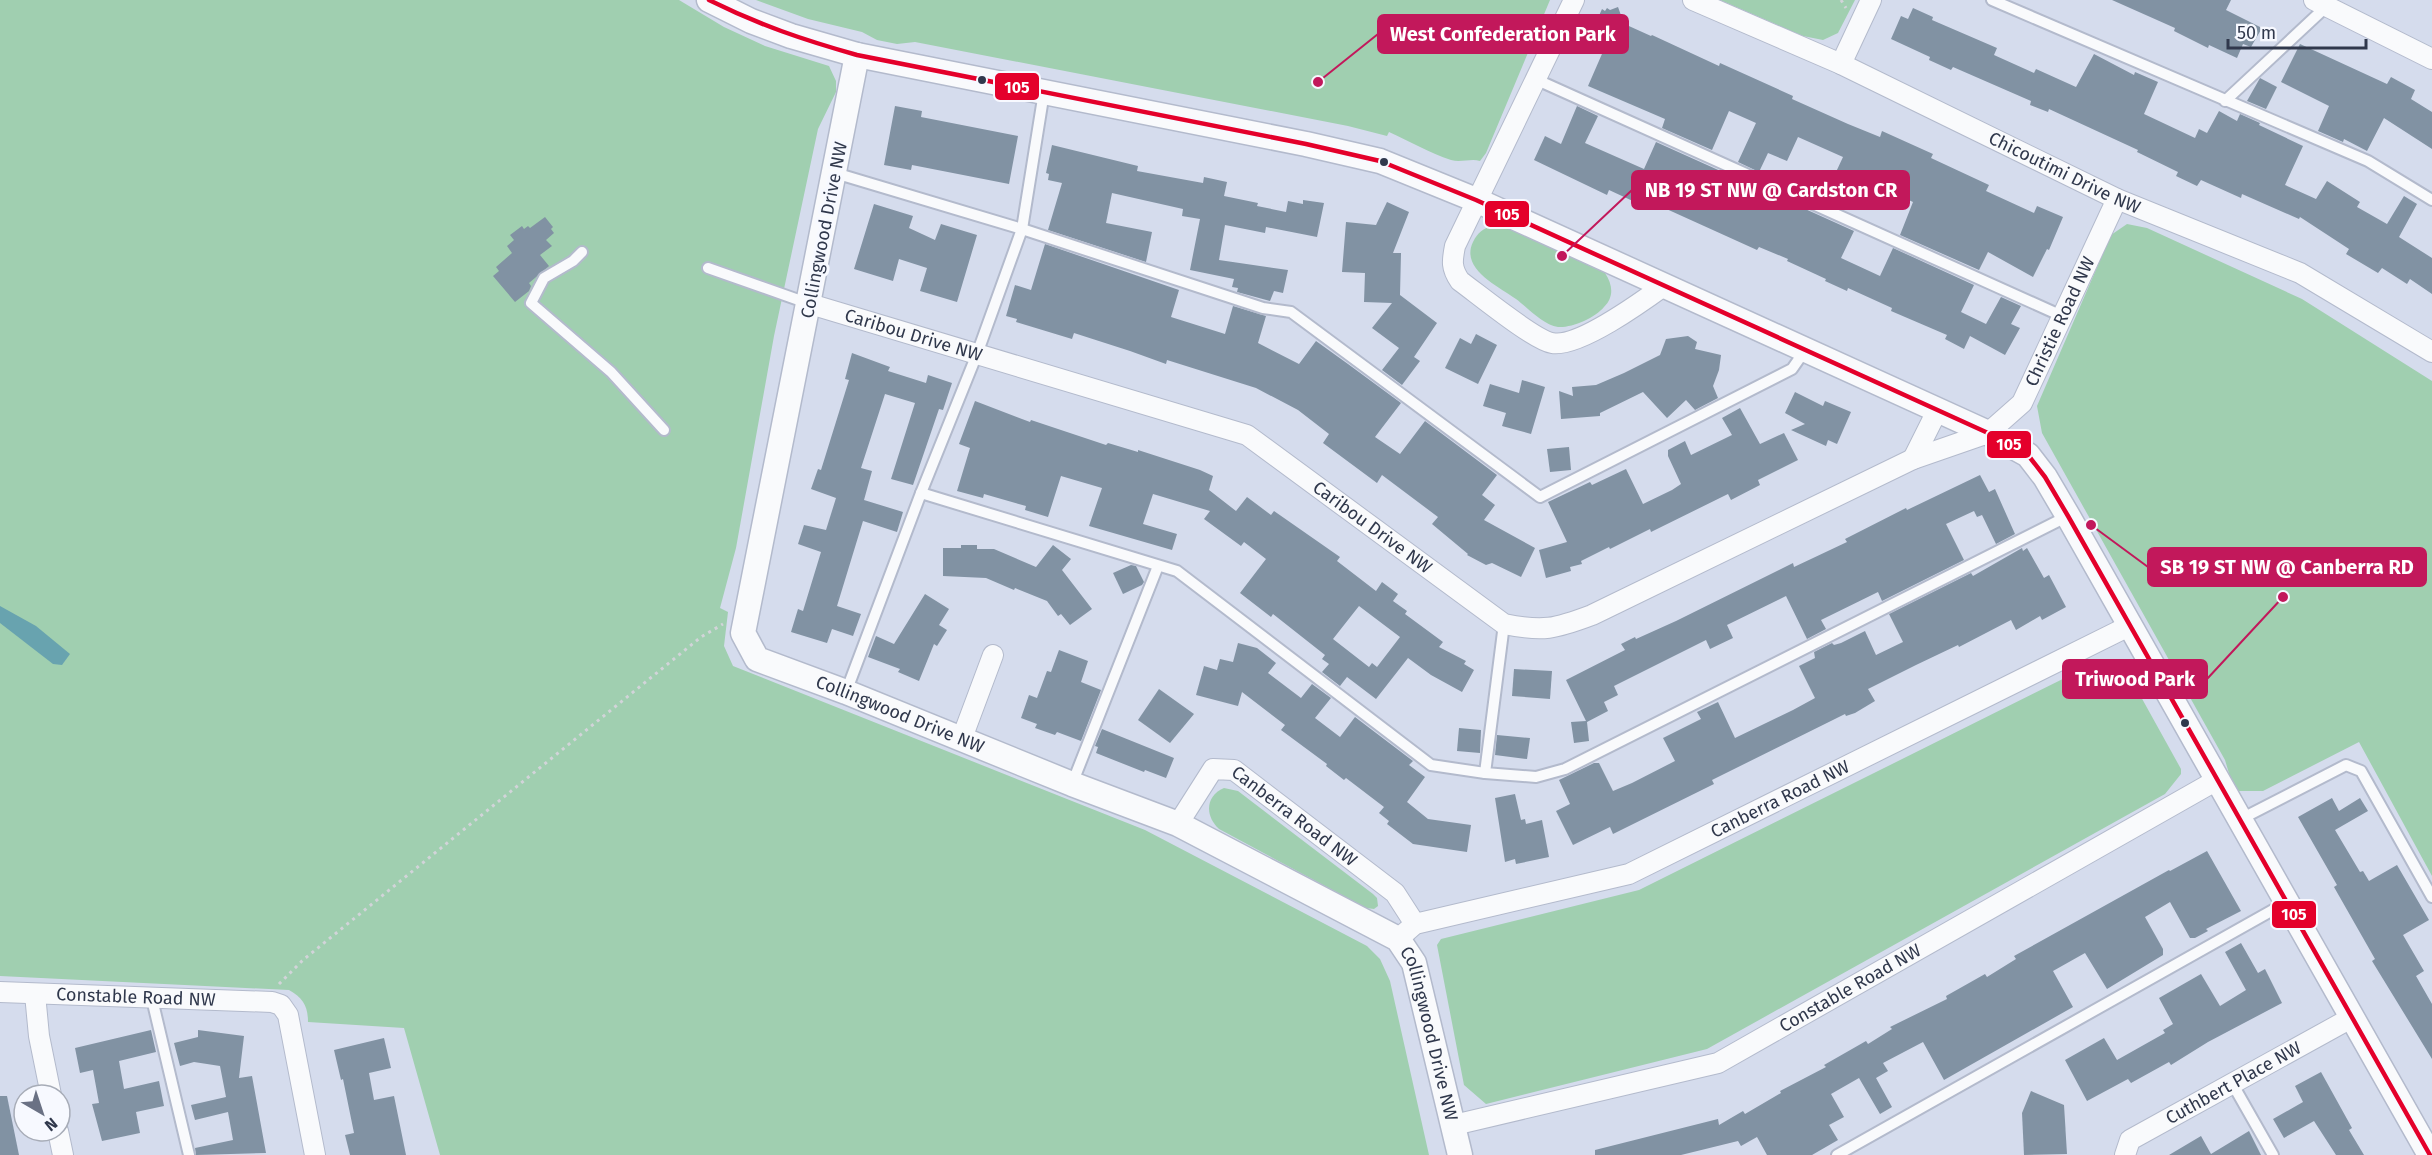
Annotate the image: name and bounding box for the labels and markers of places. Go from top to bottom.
callout: West Confederation Park [1378,15,1628,53]
unlabelled marker [976,74,988,86]
unlabelled marker [1378,156,1390,168]
callout: NB 19 ST NW @ Cardston CR [1632,171,1909,209]
callout: SB 19 ST NW @ Canberra RD [2148,548,2426,586]
callout: Triwood Park [2063,660,2207,698]
unlabelled marker [2179,717,2191,729]

